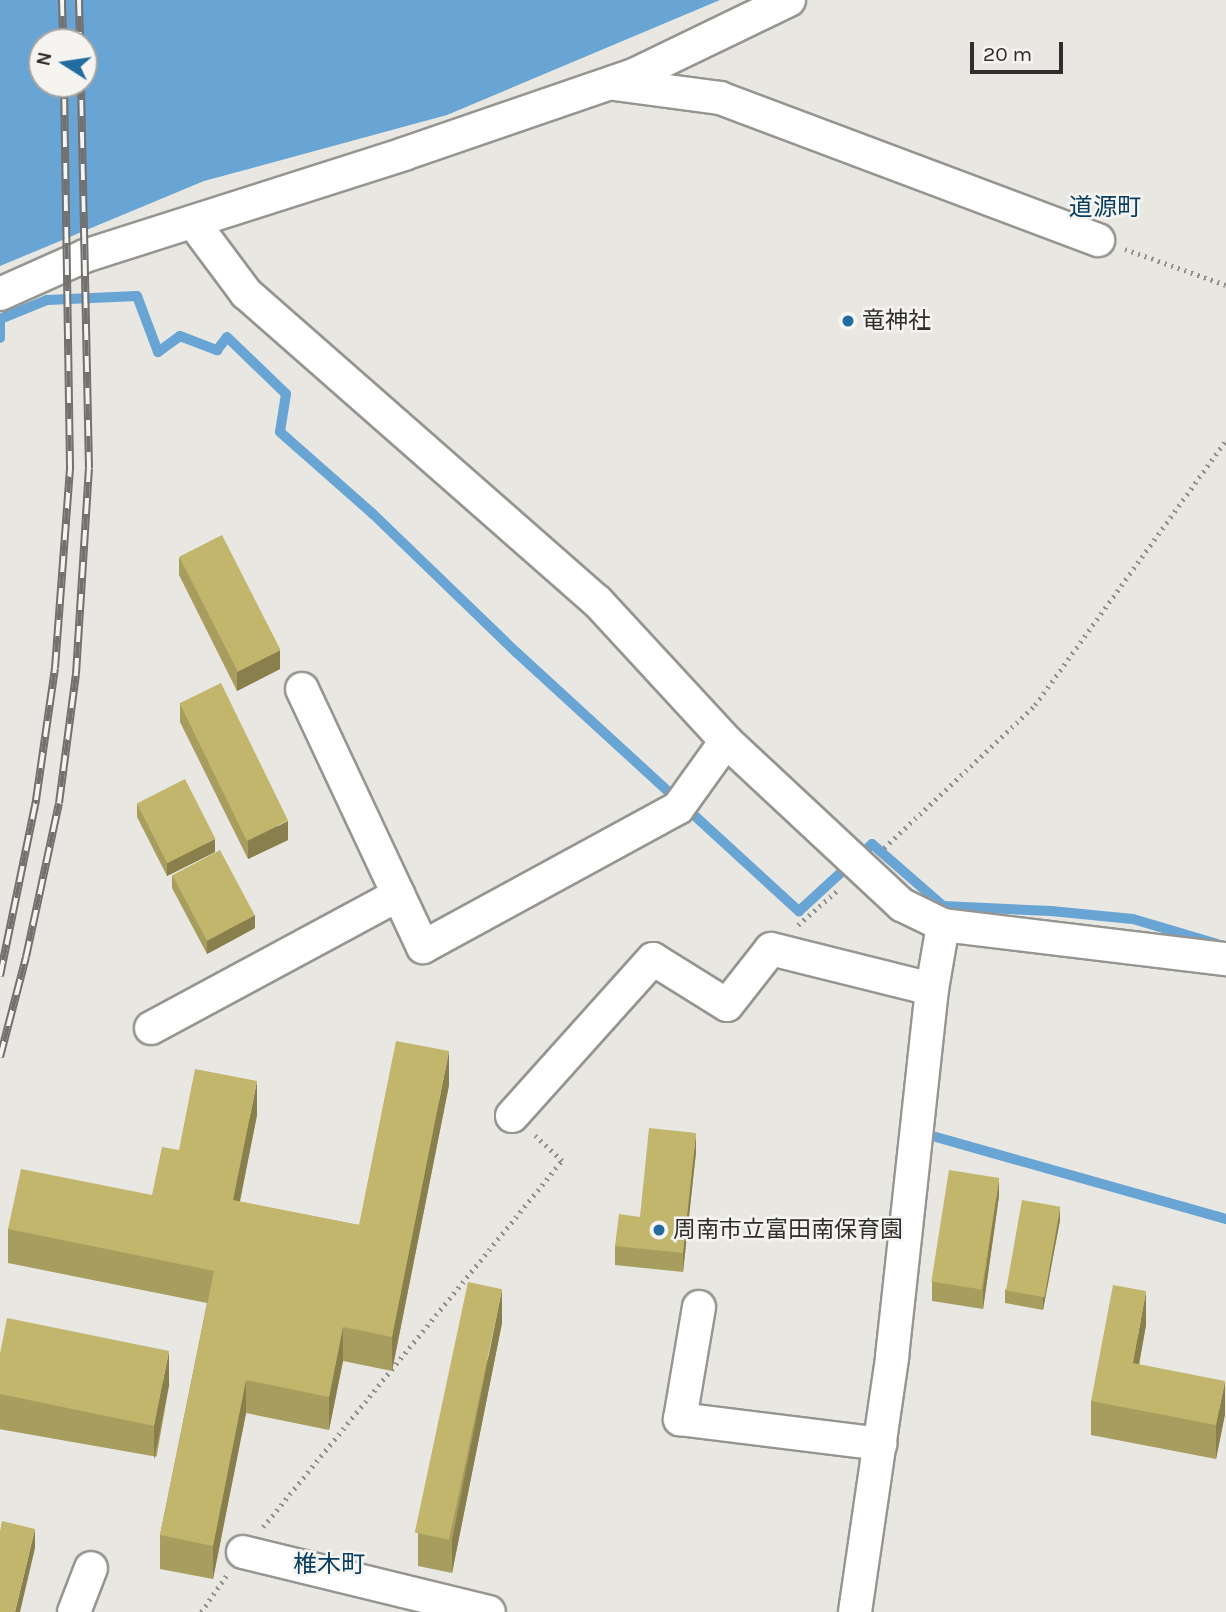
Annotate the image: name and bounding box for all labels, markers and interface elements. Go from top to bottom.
north arrow [28,28,98,98]
scale bar [974,28,1067,72]
text: 20 m [983,42,1032,66]
text: N [32,50,57,68]
district label: 道源町 [1069,194,1141,222]
place label: 竜神社 [862,307,931,335]
marker: 竜神社 [840,313,856,329]
place label: 周南市立富田南保育園 [673,1216,903,1244]
marker: 周南市立富田南保育園 [651,1222,667,1238]
district label: 椎木町 [293,1551,365,1579]

